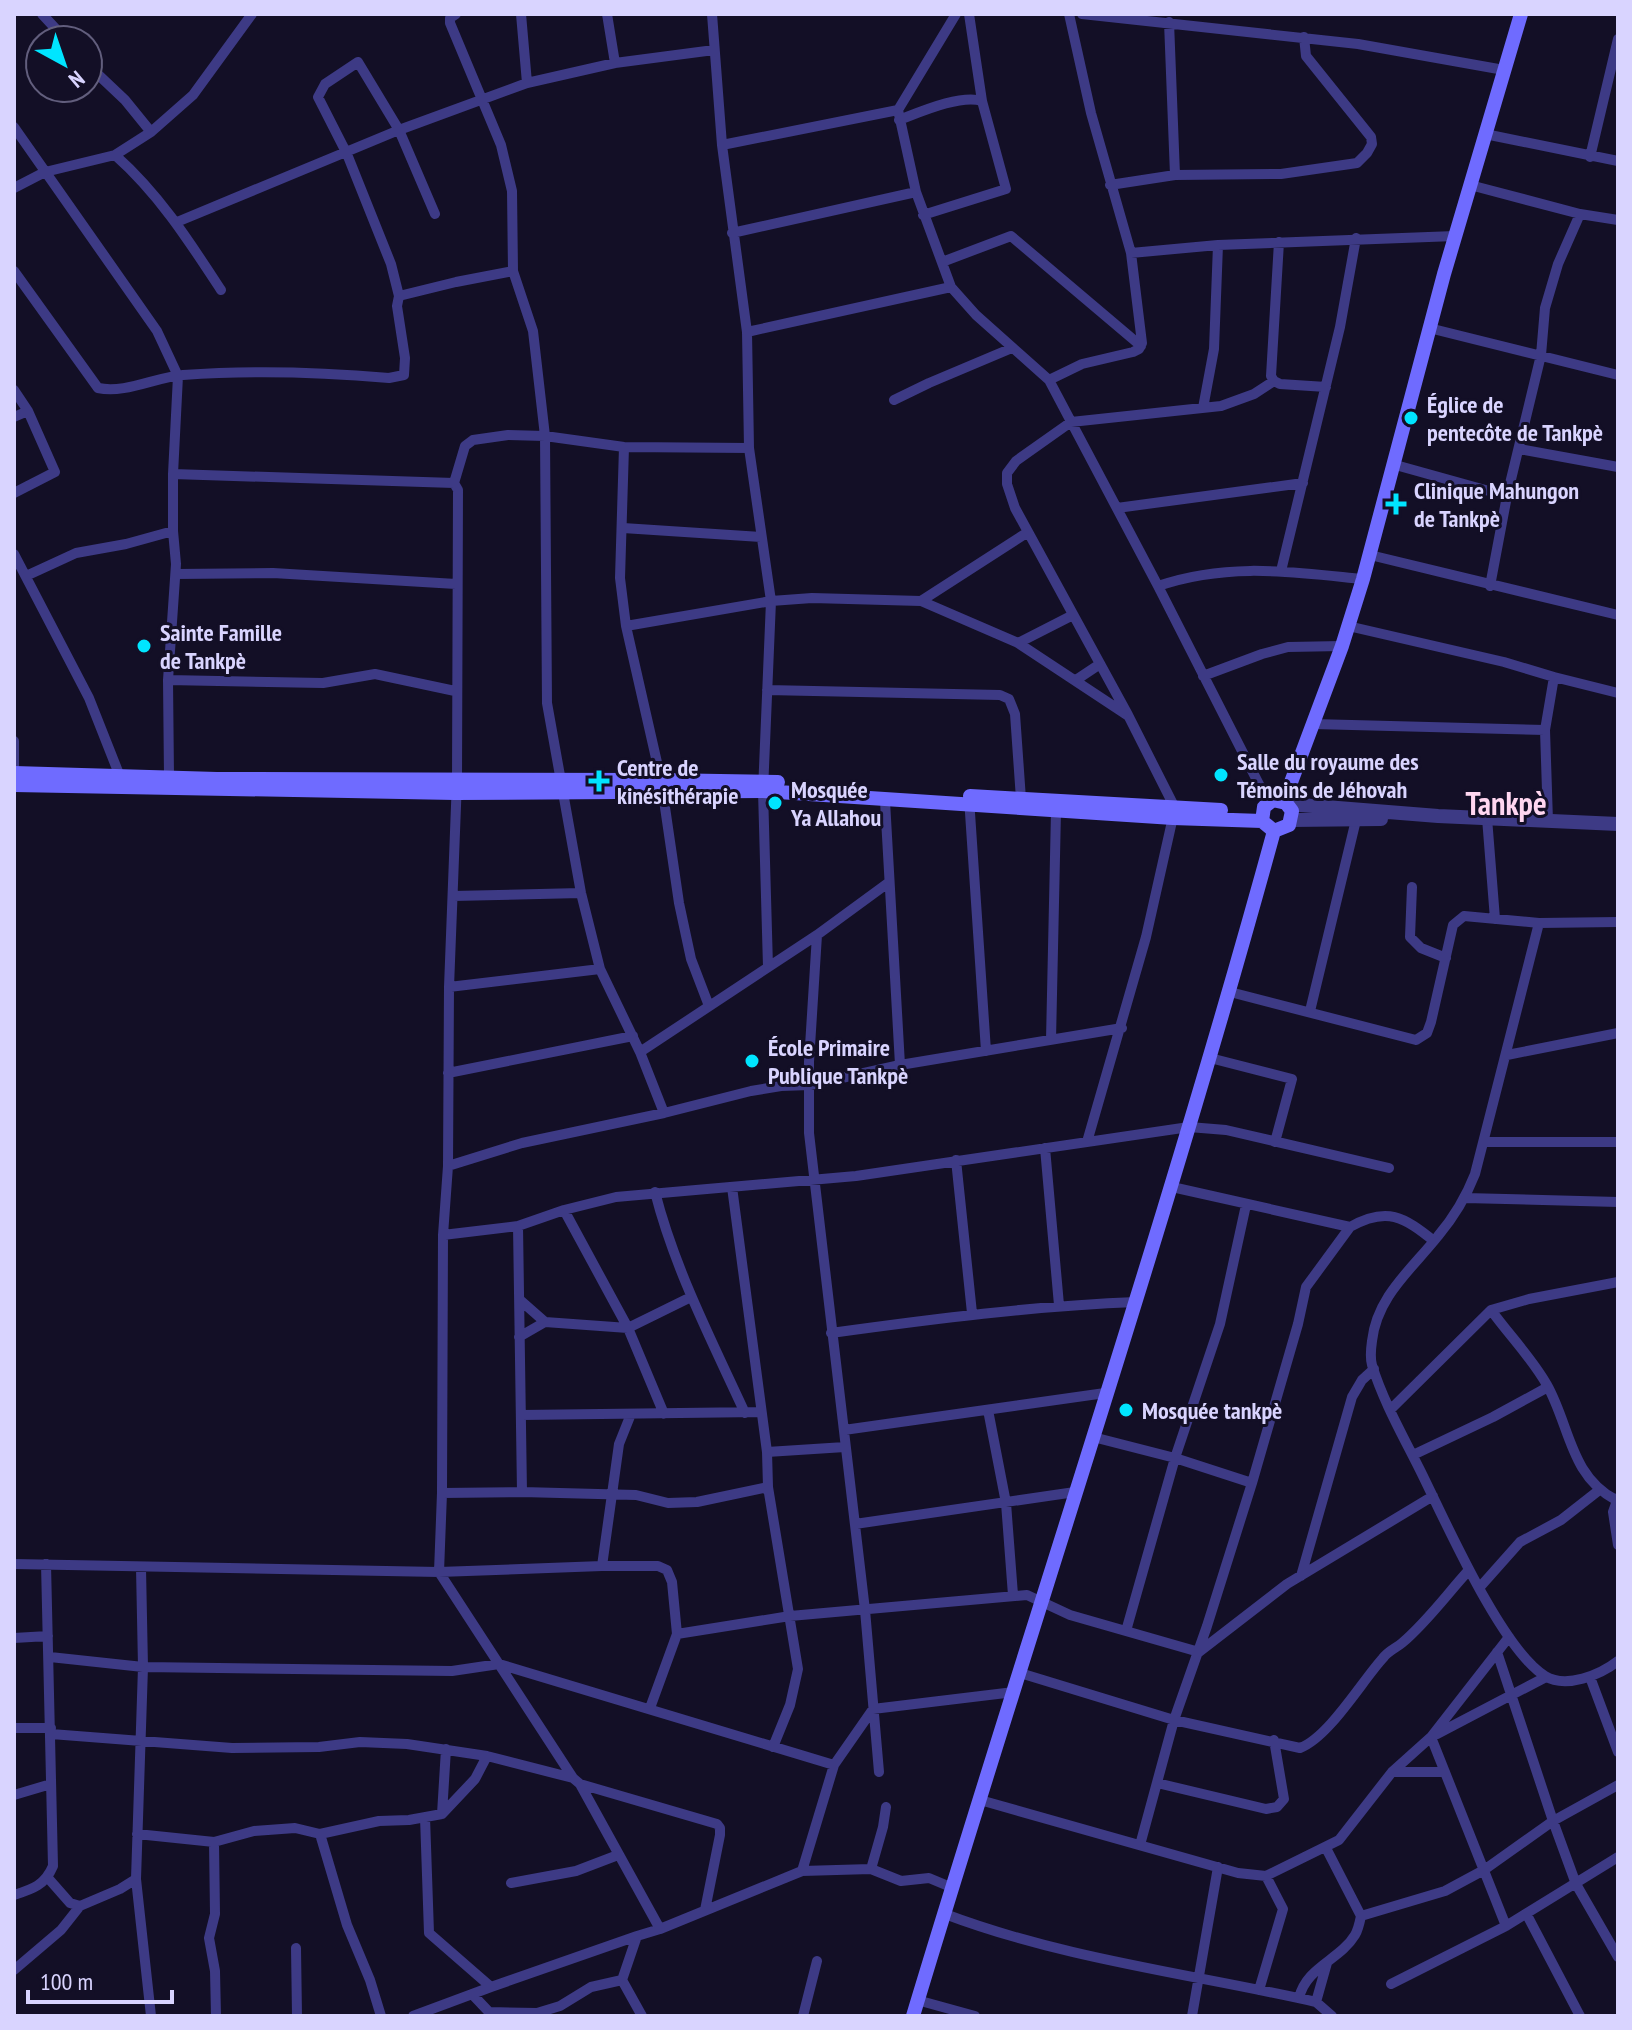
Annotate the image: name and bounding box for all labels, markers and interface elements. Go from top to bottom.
north arrow [24,24,104,104]
text: N [63,65,90,94]
place label: Églice de pentecôte de Tankpè [1427,389,1603,448]
marker: Églice de pentecôte de Tankpè [1402,409,1420,427]
place label: Clinique Mahungon de Tankpè [1414,475,1579,534]
marker: Clinique Mahungon de Tankpè [1385,493,1407,515]
place label: Sainte Famille de Tankpè [160,617,282,676]
marker: Sainte Famille de Tankpè [135,637,153,655]
place label: Salle du royaume des Témoins de Jéhovah [1237,746,1419,805]
place label: Centre de kinésithérapie [617,752,739,811]
marker: Salle du royaume des Témoins de Jéhovah [1212,766,1230,784]
marker: Centre de kinésithérapie [588,770,610,792]
place label: Mosquée Ya Allahou [790,774,881,833]
district label: Tankpè [1465,782,1547,824]
marker: Mosquée Ya Allahou [766,794,784,812]
place label: École Primaire Publique Tankpè [768,1032,908,1091]
marker: École Primaire Publique Tankpè [743,1052,761,1070]
place label: Mosquée tankpè [1142,1395,1282,1426]
marker: Mosquée tankpè [1117,1401,1135,1419]
scale bar [28,1954,172,2004]
text: 100 m [40,1966,93,1997]

